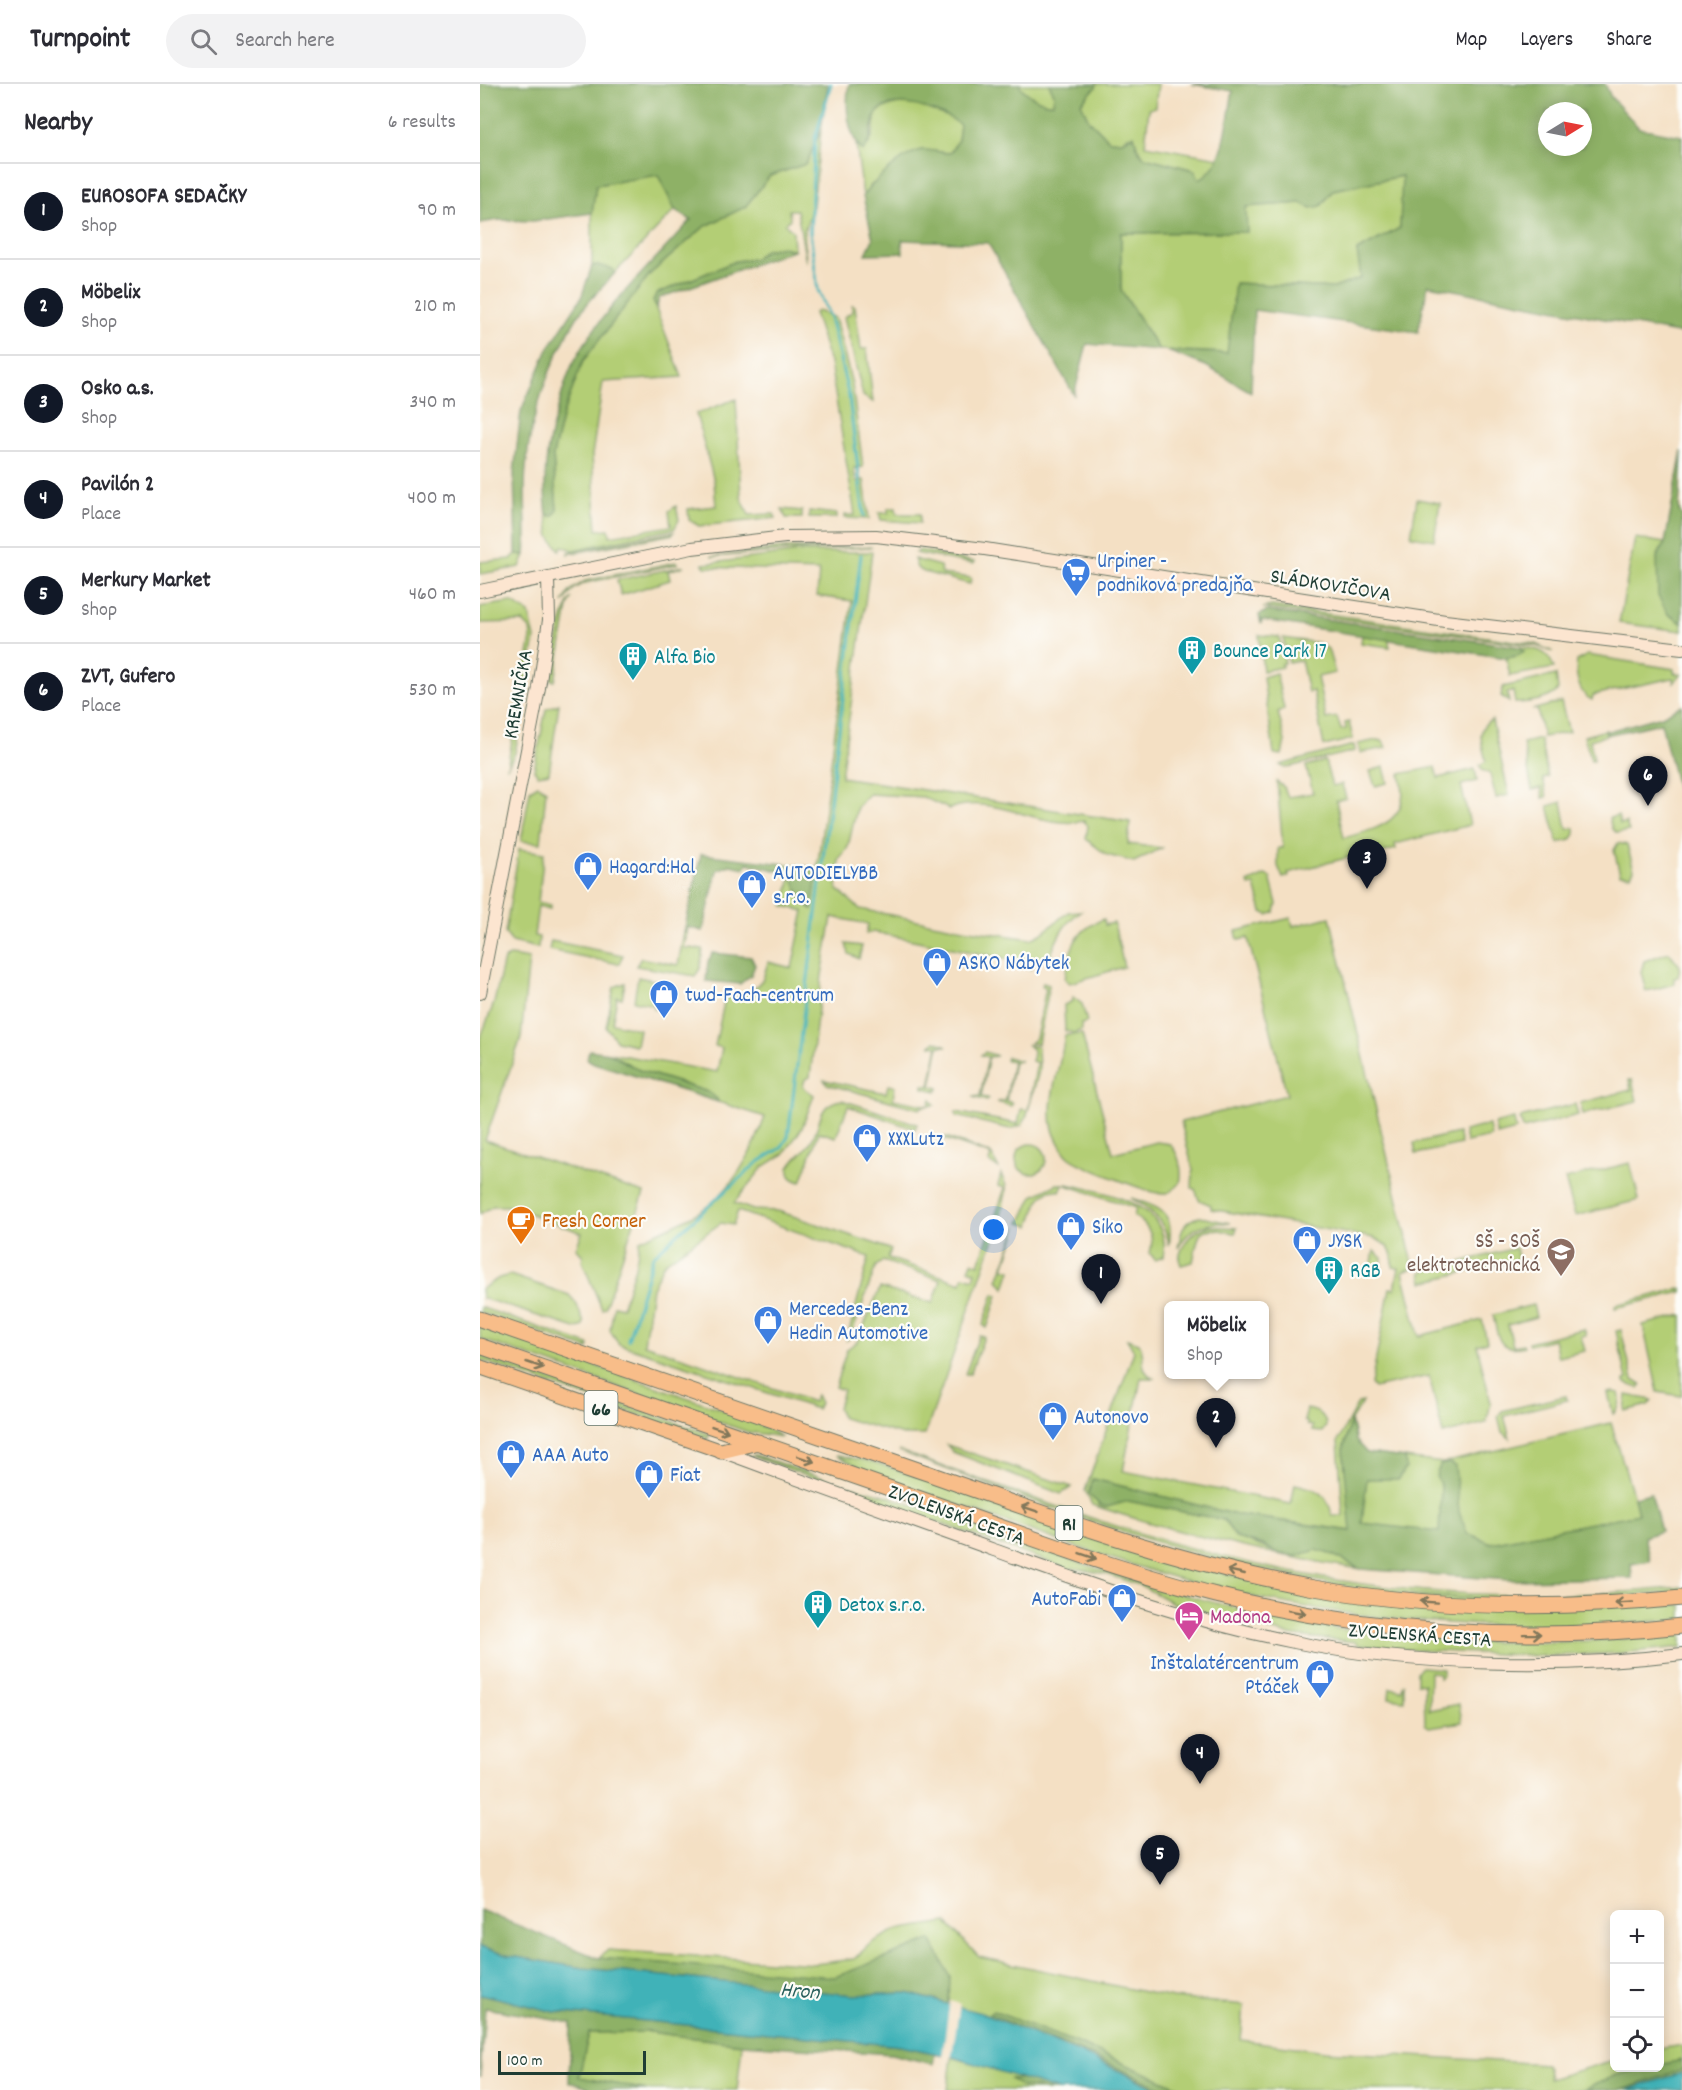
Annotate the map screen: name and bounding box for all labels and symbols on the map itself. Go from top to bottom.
north arrow [1538,102,1592,156]
place label: Urpiner - podniková predajňa [1097,548,1254,602]
supermarket icon: Urpiner - podniková predajňa [1060,556,1092,598]
street label: SLÁDKOVIČOVA [1268,563,1393,611]
building icon: Bounce Park 17 [1176,634,1208,676]
place label: Bounce Park 17 [1213,638,1327,668]
building icon: Alfa Bio [617,640,649,682]
place label: Alfa Bio [654,644,716,674]
street label: KREMNIČKA [497,647,543,742]
pin: 6 [1628,756,1668,806]
pin: 3 [1348,840,1386,889]
shop icon: Hagard:Hal [572,850,604,892]
place label: Hagard:Hal [609,854,695,884]
place label: AUTODIELYBB s.r.o. [773,860,878,914]
shop icon: AUTODIELYBB s.r.o. [736,868,768,910]
shop icon: ASKO Nábytek [921,946,953,988]
place label: ASKO Nábytek [958,950,1069,980]
shop icon: twd-Fach-centrum [648,978,680,1020]
place label: twd-Fach-centrum [685,982,834,1012]
shop icon: XXXLutz [851,1122,883,1164]
place label: XXXLutz [888,1126,944,1156]
cafe icon: Fresh Corner [505,1204,537,1246]
place label: Fresh Corner [542,1208,646,1238]
shop icon: Siko [1055,1210,1087,1252]
place label: Siko [1092,1214,1123,1244]
your location [979,1215,1008,1244]
shop icon: JYSK [1291,1224,1323,1266]
place label: JYSK [1328,1228,1363,1258]
place label: SŠ - SOŠ elektrotechnická [1407,1228,1541,1282]
school or university icon: SŠ - SOŠ elektrotechnická [1545,1236,1577,1278]
pin: 1 [1082,1254,1120,1304]
building icon: RGB [1313,1254,1345,1296]
place label: RGB [1350,1258,1381,1288]
place label: Mercedes-Benz Hedin Automotive [789,1296,928,1350]
shop icon: Mercedes-Benz Hedin Automotive [752,1304,784,1346]
one-way arrow [525,1361,544,1372]
road number: 66 [584,1391,618,1425]
pin: 2 [1196,1398,1236,1448]
shop icon: Autonovo [1037,1400,1069,1442]
place label: Autonovo [1074,1404,1149,1434]
one-way arrow [710,1424,729,1435]
shop icon: AAA Auto [495,1438,527,1480]
place label: AAA Auto [532,1442,609,1472]
one-way arrow [796,1454,815,1465]
shop icon: Fiat [633,1458,665,1500]
place label: Fiat [670,1462,701,1492]
street label: ZVOLENSKÁ CESTA [883,1478,1029,1555]
one-way arrow [1021,1503,1040,1514]
road number: R1 [1056,1506,1082,1540]
one-way arrow [1078,1552,1097,1563]
one-way arrow [1227,1566,1247,1577]
shop icon: AutoFabi [1106,1582,1138,1624]
place label: AutoFabi [1031,1586,1101,1616]
building icon: Detox s.r.o. [802,1588,834,1630]
place label: Detox s.r.o. [839,1592,925,1622]
one-way arrow [1419,1596,1439,1607]
one-way arrow [1614,1597,1634,1608]
hotel icon: Madona [1173,1600,1205,1642]
place label: Madona [1210,1604,1272,1634]
one-way arrow [1286,1607,1306,1618]
street label: ZVOLENSKÁ CESTA [1347,1617,1492,1657]
one-way arrow [1522,1628,1542,1640]
place label: Inštalatércentrum Ptáček [1150,1650,1299,1704]
shop icon: Inštalatércentrum Ptáček [1304,1658,1336,1700]
pin: 4 [1180,1734,1220,1784]
pin: 5 [1140,1836,1180,1885]
water label: Hron [779,1975,821,2010]
scale bar [498,2048,646,2076]

